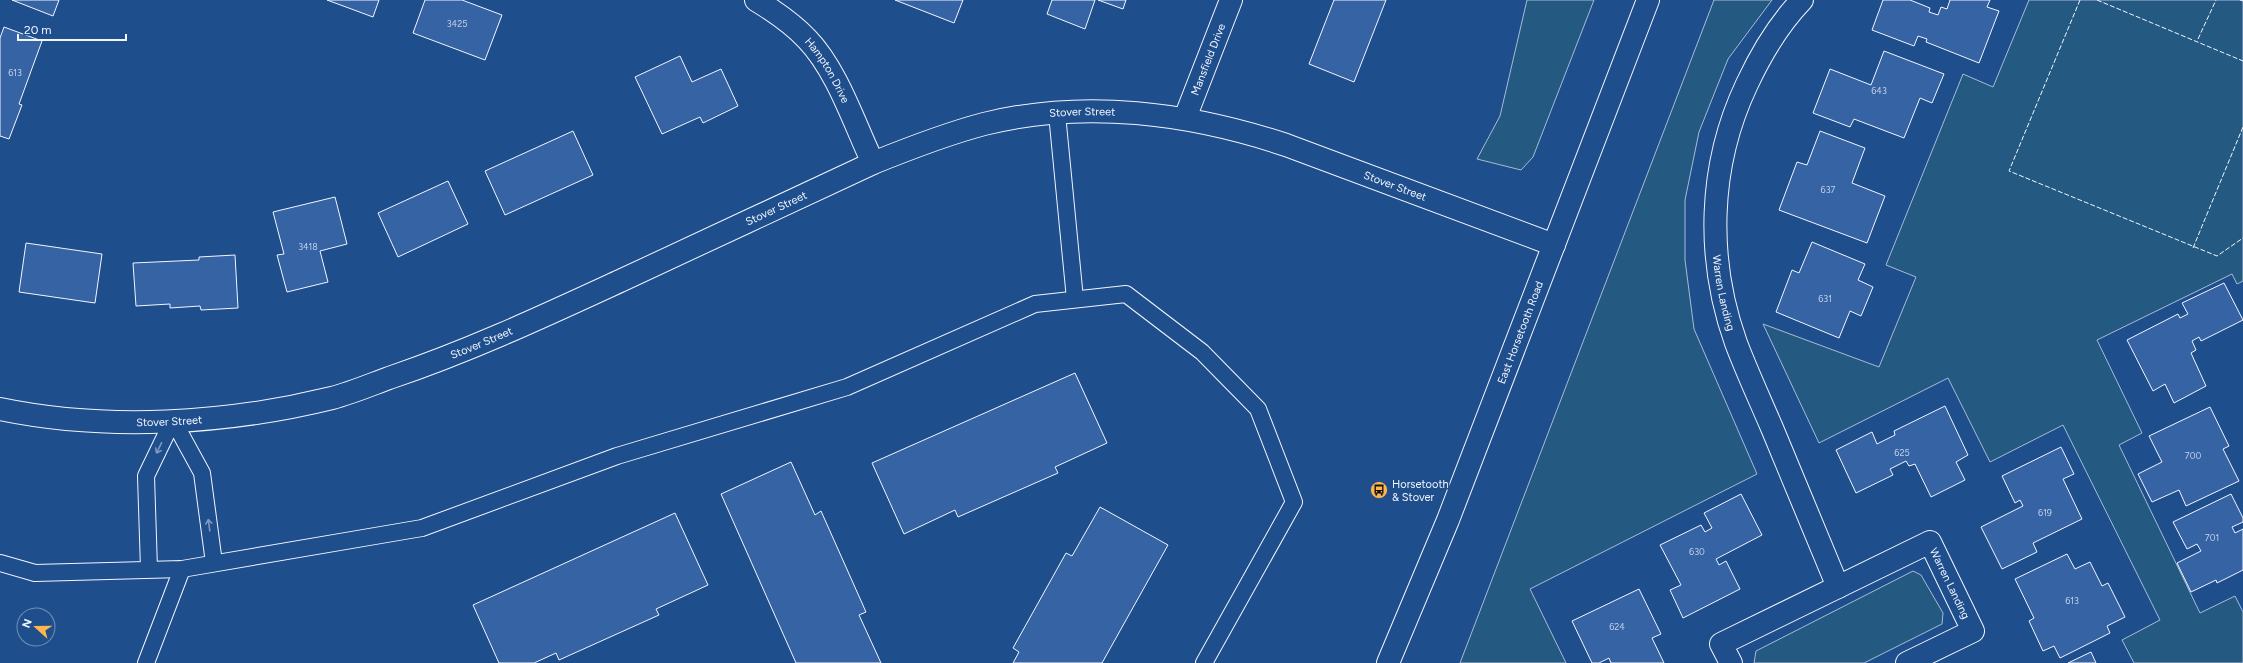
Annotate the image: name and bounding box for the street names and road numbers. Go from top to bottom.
street label: Mansfield Drive [1189,22,1228,97]
street label: Hampton Drive [802,35,852,105]
street label: Stover Street [1049,105,1115,120]
street label: Stover Street [1362,169,1428,204]
street label: Stover Street [744,189,809,229]
street label: Warren Landing [1710,254,1737,332]
street label: East Horsetooth Road [1495,279,1546,386]
street label: Stover Street [449,325,515,362]
street label: Stover Street [136,413,203,429]
street label: Warren Landing [1927,546,1972,621]

